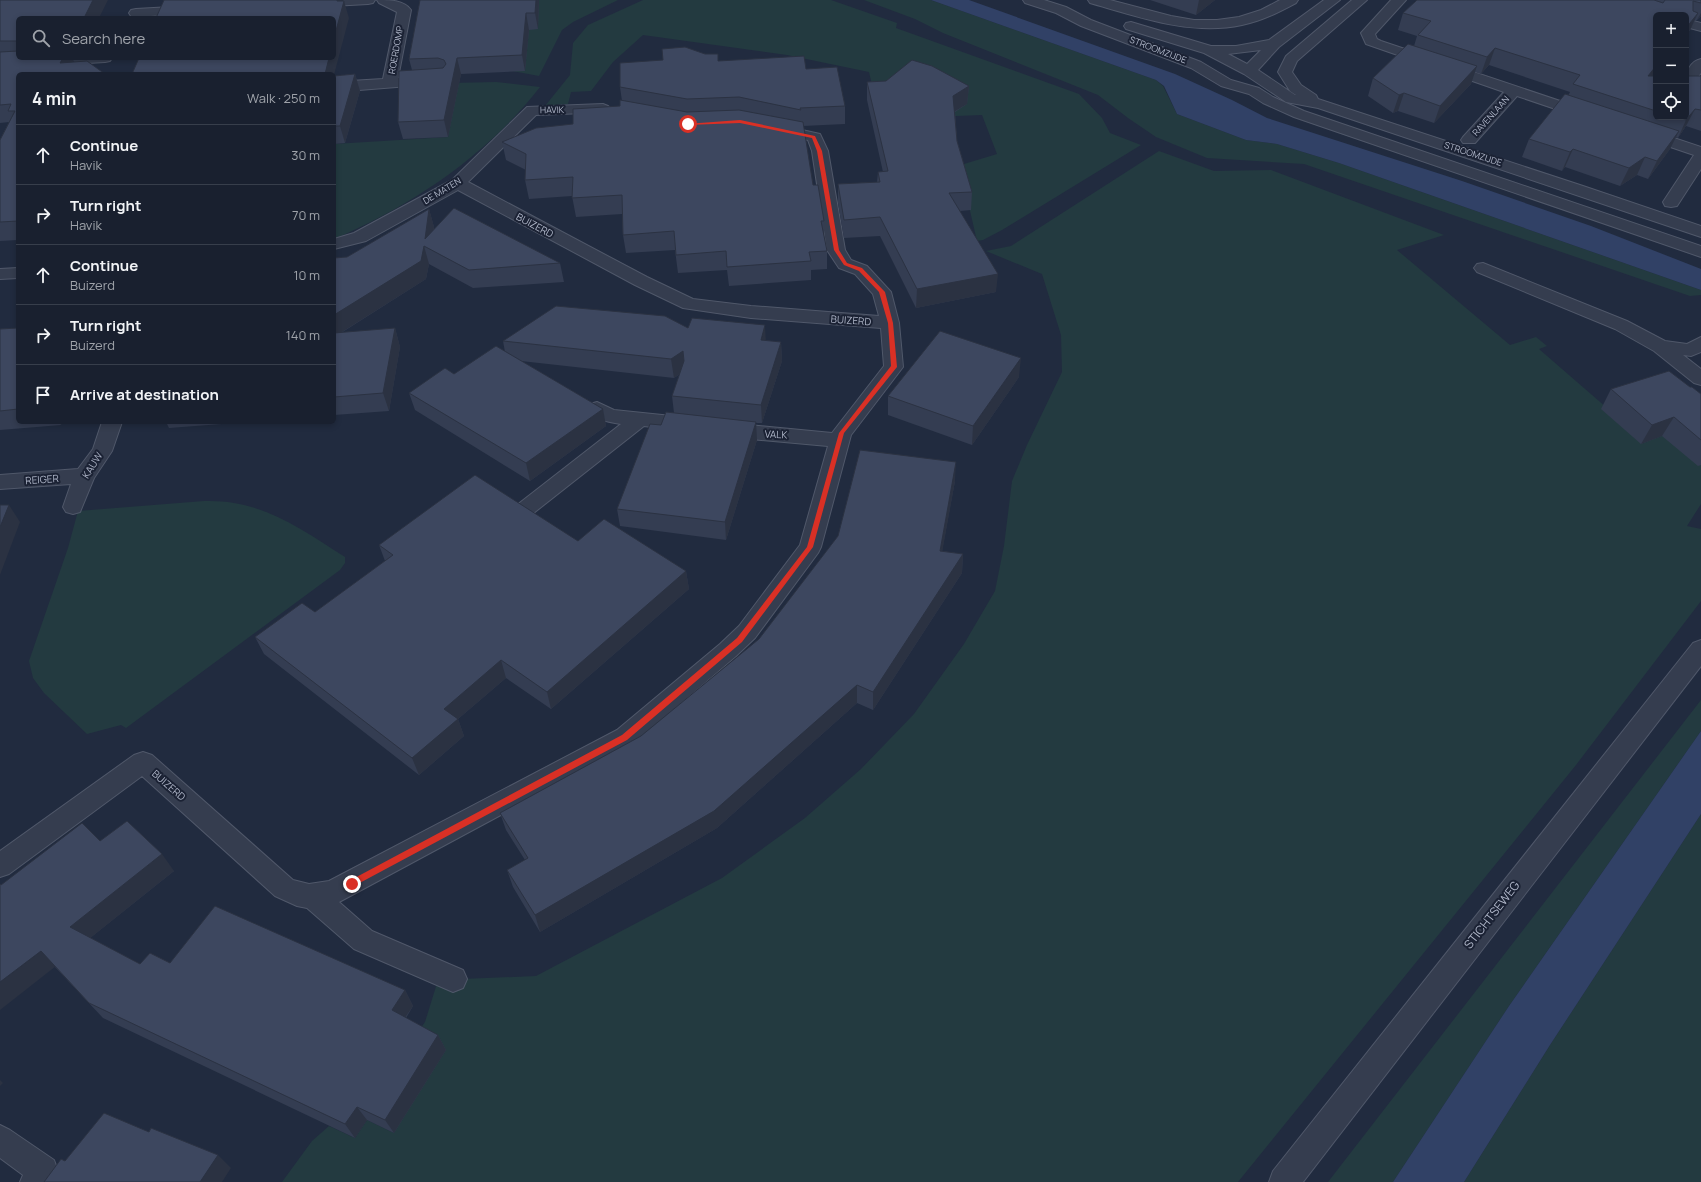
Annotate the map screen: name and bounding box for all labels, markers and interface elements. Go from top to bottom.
map controls [1653,12,1689,120]
button: + [1653,12,1689,48]
search box [16,16,336,60]
street label: ROERDOMP [385,24,406,75]
icon: search [30,27,52,49]
text: Search here [62,28,145,49]
street label: STROOMZIJDE [1128,33,1189,66]
button: − [1653,48,1689,84]
button: locate [1653,84,1689,120]
text: 4 min [32,87,76,110]
text: Walk · 250 m [247,89,320,107]
street label: RAVENLAAN [1469,93,1512,139]
street label: HAVIK [540,103,565,116]
route start [679,115,697,133]
text: Continue [70,135,138,156]
street label: STROOMZIJDE [1443,138,1504,169]
icon: ahead [32,144,54,166]
text: 30 m [291,146,320,164]
text: Havik [70,156,102,174]
street label: DE MATEN [420,174,463,207]
text: Turn right [70,195,141,216]
icon: right [32,204,54,226]
text: 70 m [292,206,320,224]
street label: BUIZERD [514,209,556,241]
text: Havik [70,216,102,234]
text: Continue [70,255,138,276]
icon: ahead [32,264,54,286]
text: 10 m [293,266,320,284]
text: Buizerd [70,276,115,294]
street label: BUIZERD [830,312,872,328]
text: Turn right [70,315,141,336]
icon: right [32,324,54,346]
text: 140 m [286,326,320,344]
text: Buizerd [70,336,115,354]
icon: arrive [32,384,54,406]
text: Arrive at destination [70,384,219,405]
street label: VALK [764,426,788,442]
street label: KAUW [79,449,106,481]
street label: REIGER [25,471,59,487]
street label: BUIZERD [149,766,189,804]
route end [343,875,361,893]
street label: STICHTSEWEG [1460,877,1524,952]

